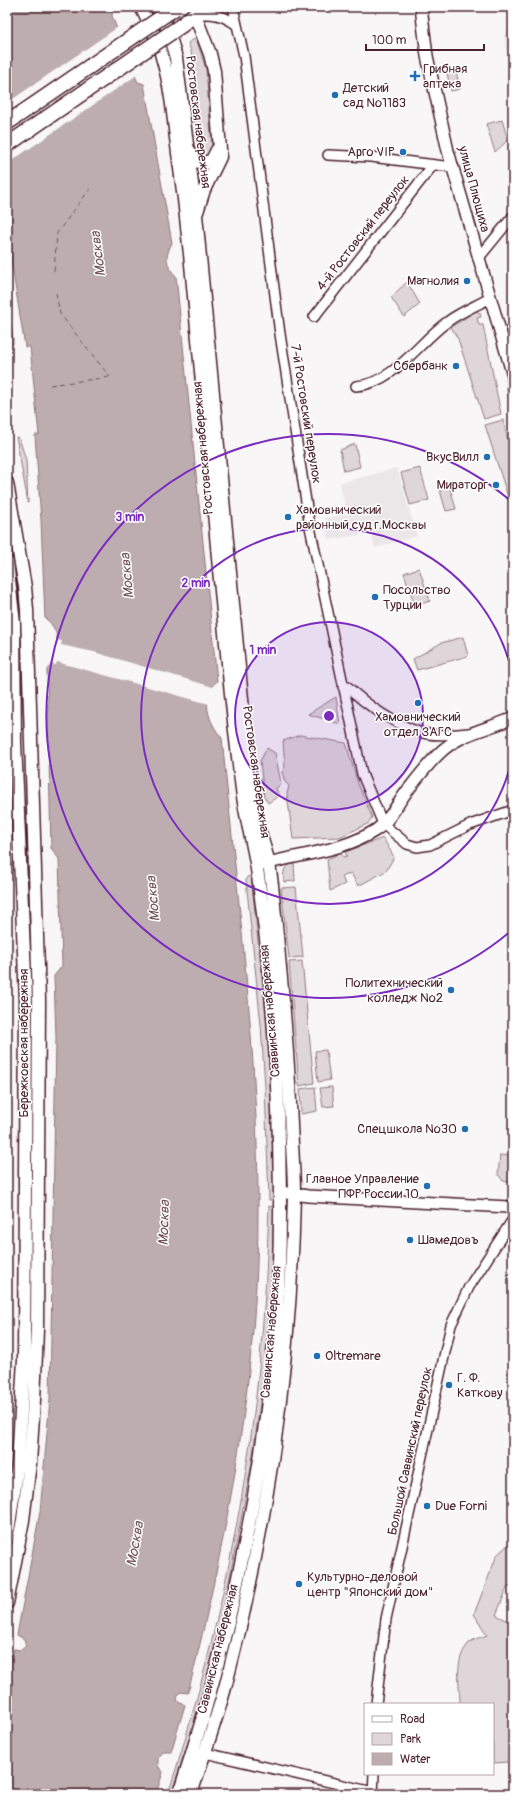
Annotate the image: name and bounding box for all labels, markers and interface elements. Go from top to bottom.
scale bar [366,26,484,52]
text: 100 m [372,33,407,48]
street label: Ростовская набережная [182,55,214,189]
place label: Грибная аптека [423,61,467,92]
marker: Грибная аптека [410,71,420,81]
place label: Детский сад №1183 [342,80,406,111]
marker: Детский сад №1183 [330,90,340,100]
street label: улица Плющиха [455,143,493,234]
place label: Арго VIP [348,144,395,160]
marker: Арго VIP [398,147,408,157]
street label: 4-й Ростовский переулок [313,172,413,294]
water label: Москва [87,229,109,278]
place label: Магнолия [407,273,459,289]
marker: Магнолия [462,276,472,286]
street label: 7-й Ростовский переулок [287,343,325,485]
place label: Сбербанк [393,358,448,374]
marker: Сбербанк [451,361,461,371]
street label: Ростовская набережная [189,381,217,515]
place label: ВкусВилл [426,449,479,465]
marker: ВкусВилл [482,452,492,462]
place label: Мираторг [437,477,489,493]
marker: Мираторг [491,480,501,490]
place label: Хамовнический районный суд г.Москвы [296,502,426,533]
text: 3 min [116,510,145,525]
marker: Хамовнический районный суд г.Москвы [283,512,293,522]
water label: Москва [116,551,137,599]
text: 2 min [182,576,211,591]
place label: Посольство Турции [383,582,450,613]
marker: Посольство Турции [370,592,380,602]
text: 1 min [250,643,277,658]
marker: Хамовнический отдел ЗАГС [413,698,423,708]
street label: Ростовская набережная [239,705,273,839]
centre of rings [322,709,336,723]
place label: Хамовнический отдел ЗАГС [375,709,461,740]
water label: Москва [142,874,163,922]
street label: Саввинская набережная [256,944,284,1078]
street label: Бережковская набережная [16,969,32,1117]
place label: Политехнический колледж №2 [346,975,443,1006]
marker: Политехнический колледж №2 [446,985,456,995]
place label: Спецшкола №30 [357,1121,457,1137]
marker: Спецшкола №30 [460,1124,470,1134]
place label: Главное Управление ПФР России 10 [306,1171,420,1202]
marker: Главное Управление ПФР России 10 [422,1181,432,1191]
water label: Москва [155,1199,173,1246]
place label: Шамедовъ [418,1232,479,1248]
marker: Шамедовъ [405,1235,415,1245]
street label: Саввинская набережная [257,1265,285,1399]
place label: Oltremare [325,1348,381,1364]
marker: Oltremare [312,1351,322,1361]
street label: Большой Саввинский переулок [384,1365,436,1537]
place label: Г. Ф. Каткову [457,1370,503,1401]
marker: Г. Ф. Каткову [444,1380,454,1390]
place label: Due Forni [435,1498,487,1514]
marker: Due Forni [422,1501,432,1511]
water label: Москва [123,1519,148,1568]
place label: Культурно-деловой центр "Японский дом" [307,1569,433,1600]
marker: Культурно-деловой центр "Японский дом" [294,1579,304,1589]
street label: Саввинская набережная [194,1583,242,1715]
legend [364,1703,494,1775]
text: Road [400,1712,425,1727]
text: Park [400,1732,421,1747]
text: Water [400,1752,431,1767]

